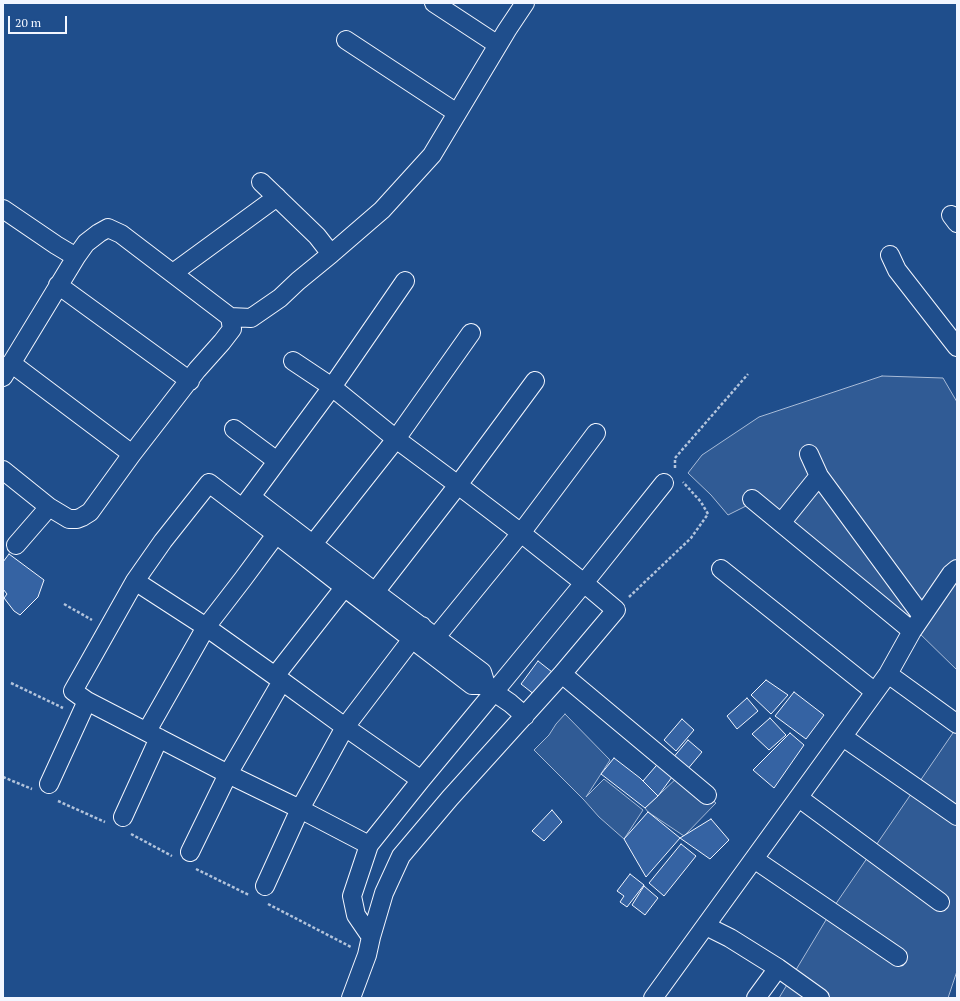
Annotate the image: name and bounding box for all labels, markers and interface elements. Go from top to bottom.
scale bar [10,8,69,34]
text: 20 m [15,15,41,30]

